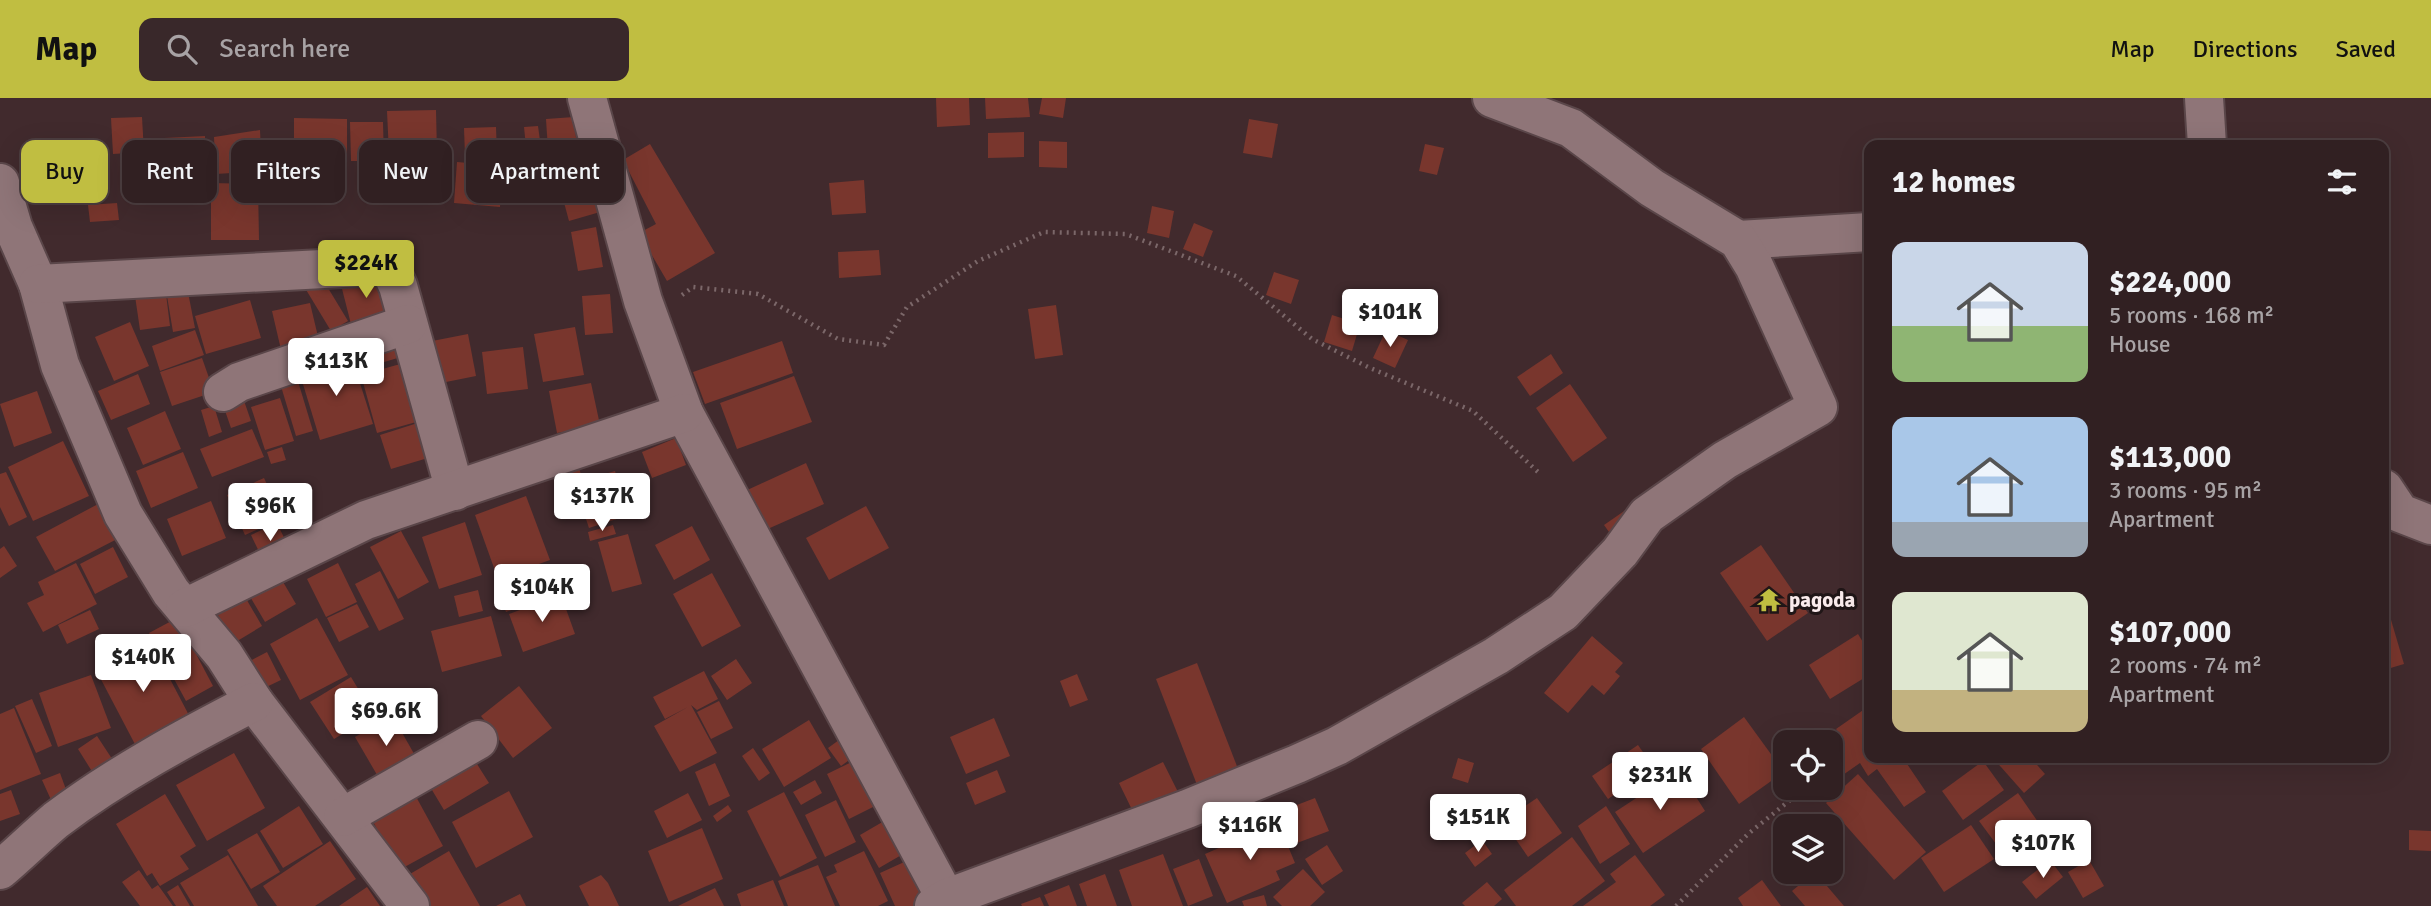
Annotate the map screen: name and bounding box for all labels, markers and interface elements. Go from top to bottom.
search box [139,18,629,81]
text: Map [35,29,97,70]
icon: search [163,30,201,68]
text: Search here [219,33,350,65]
text: Map [2110,34,2155,64]
text: Directions [2193,34,2298,64]
text: Saved [2336,34,2396,64]
chip: Buy [21,140,108,203]
chip: Rent [122,140,217,203]
chip: Filters [231,140,345,203]
chip: New [359,140,452,203]
chip: Apartment [466,140,624,203]
icon: filters [2323,163,2361,201]
text: 12 homes [1892,164,2015,201]
pin: $224K [317,240,415,300]
text: $224K [334,248,398,277]
text: $224,000 [2109,264,2231,301]
icon: home [1948,270,2032,354]
pin: $101K [1341,289,1439,349]
text: $101K [1358,297,1422,326]
text: 5 rooms · 168 m² [2109,301,2274,330]
text: House [2109,330,2171,359]
pin: $113K [287,338,385,398]
text: $113K [304,346,368,375]
text: $113,000 [2109,439,2231,476]
icon: home [1948,445,2032,529]
pin: $137K [553,474,651,533]
text: 3 rooms · 95 m² [2109,476,2262,505]
text: $137K [570,481,634,510]
pin: $96K [229,484,311,543]
text: $96K [244,491,296,520]
text: Apartment [2109,505,2214,534]
pin: $104K [493,564,591,624]
text: $104K [510,572,574,601]
temple icon: pagoda [1755,586,1783,614]
place label: pagoda [1789,587,1856,613]
text: $107,000 [2109,614,2231,651]
icon: home [1948,620,2032,704]
pin: $140K [94,634,192,694]
text: $140K [111,642,175,671]
text: 2 rooms · 74 m² [2109,651,2262,680]
text: Apartment [2109,680,2214,709]
pin: $69.6K [329,688,443,748]
text: $69.6K [351,696,421,725]
map controls [1773,730,1843,884]
button: locate [1773,730,1843,800]
pin: $231K [1611,752,1709,812]
text: $231K [1628,760,1692,789]
pin: $151K [1429,794,1527,854]
pin: $116K [1201,802,1299,862]
text: $151K [1446,802,1510,831]
text: $116K [1218,810,1282,839]
button: layers [1773,814,1843,884]
pin: $107K [1994,820,2092,880]
text: $107K [2011,828,2075,857]

